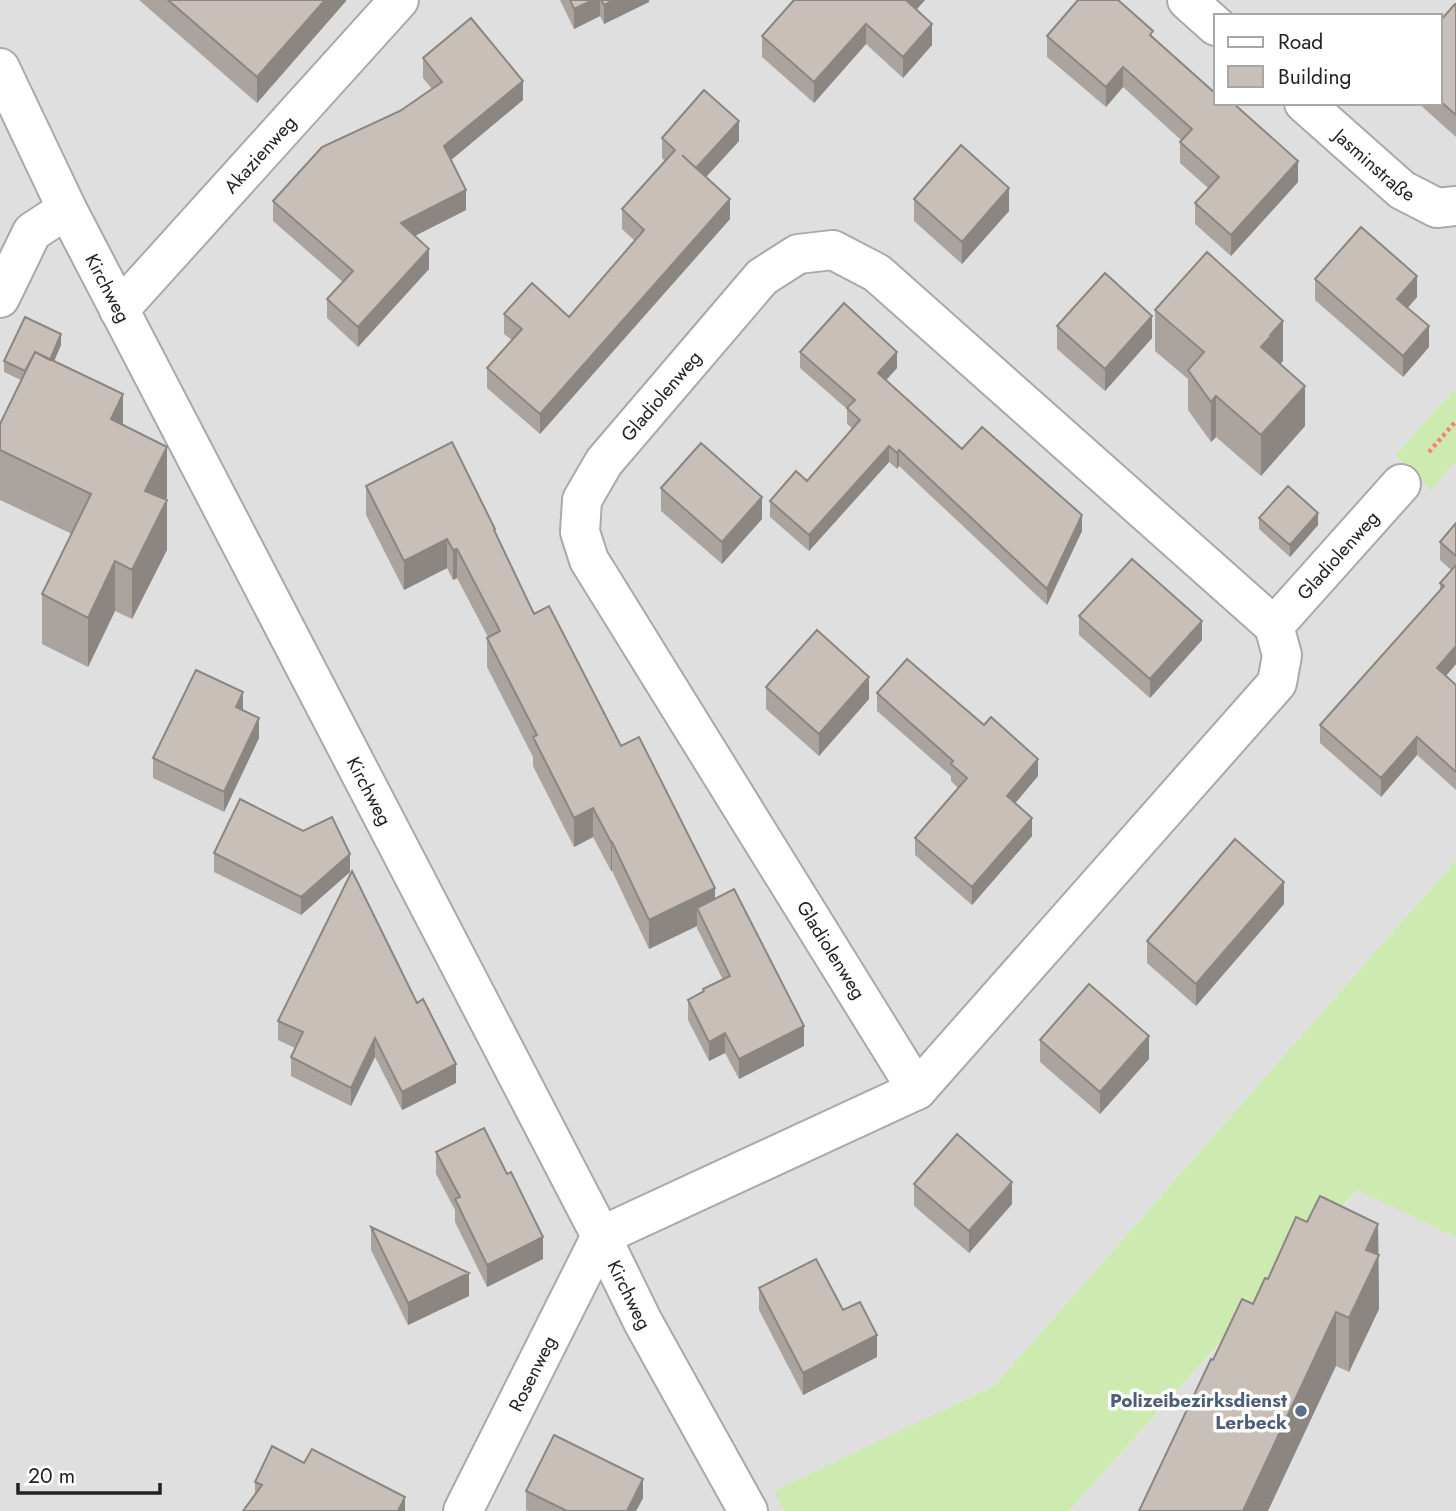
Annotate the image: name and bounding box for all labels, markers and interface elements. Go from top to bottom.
legend [1214,14,1442,105]
text: Road [1278,27,1323,57]
text: Building [1278,62,1351,92]
street label: Akazienweg [217,109,302,199]
street label: Jasminstraße [1326,120,1420,208]
street label: Kirchweg [79,249,137,327]
street label: Gladiolenweg [614,344,707,447]
street label: Gladiolenweg [1290,504,1385,606]
street label: Kirchweg [340,752,399,830]
street label: Gladiolenweg [790,895,872,1005]
street label: Kirchweg [601,1255,658,1334]
street label: Rosenweg [502,1331,562,1416]
place label: Polizeibezirksdienst Lerbeck [1110,1387,1287,1436]
marker: Polizeibezirksdienst Lerbeck [1293,1403,1309,1419]
scale bar [18,1452,159,1496]
text: 20 m [28,1461,75,1491]

